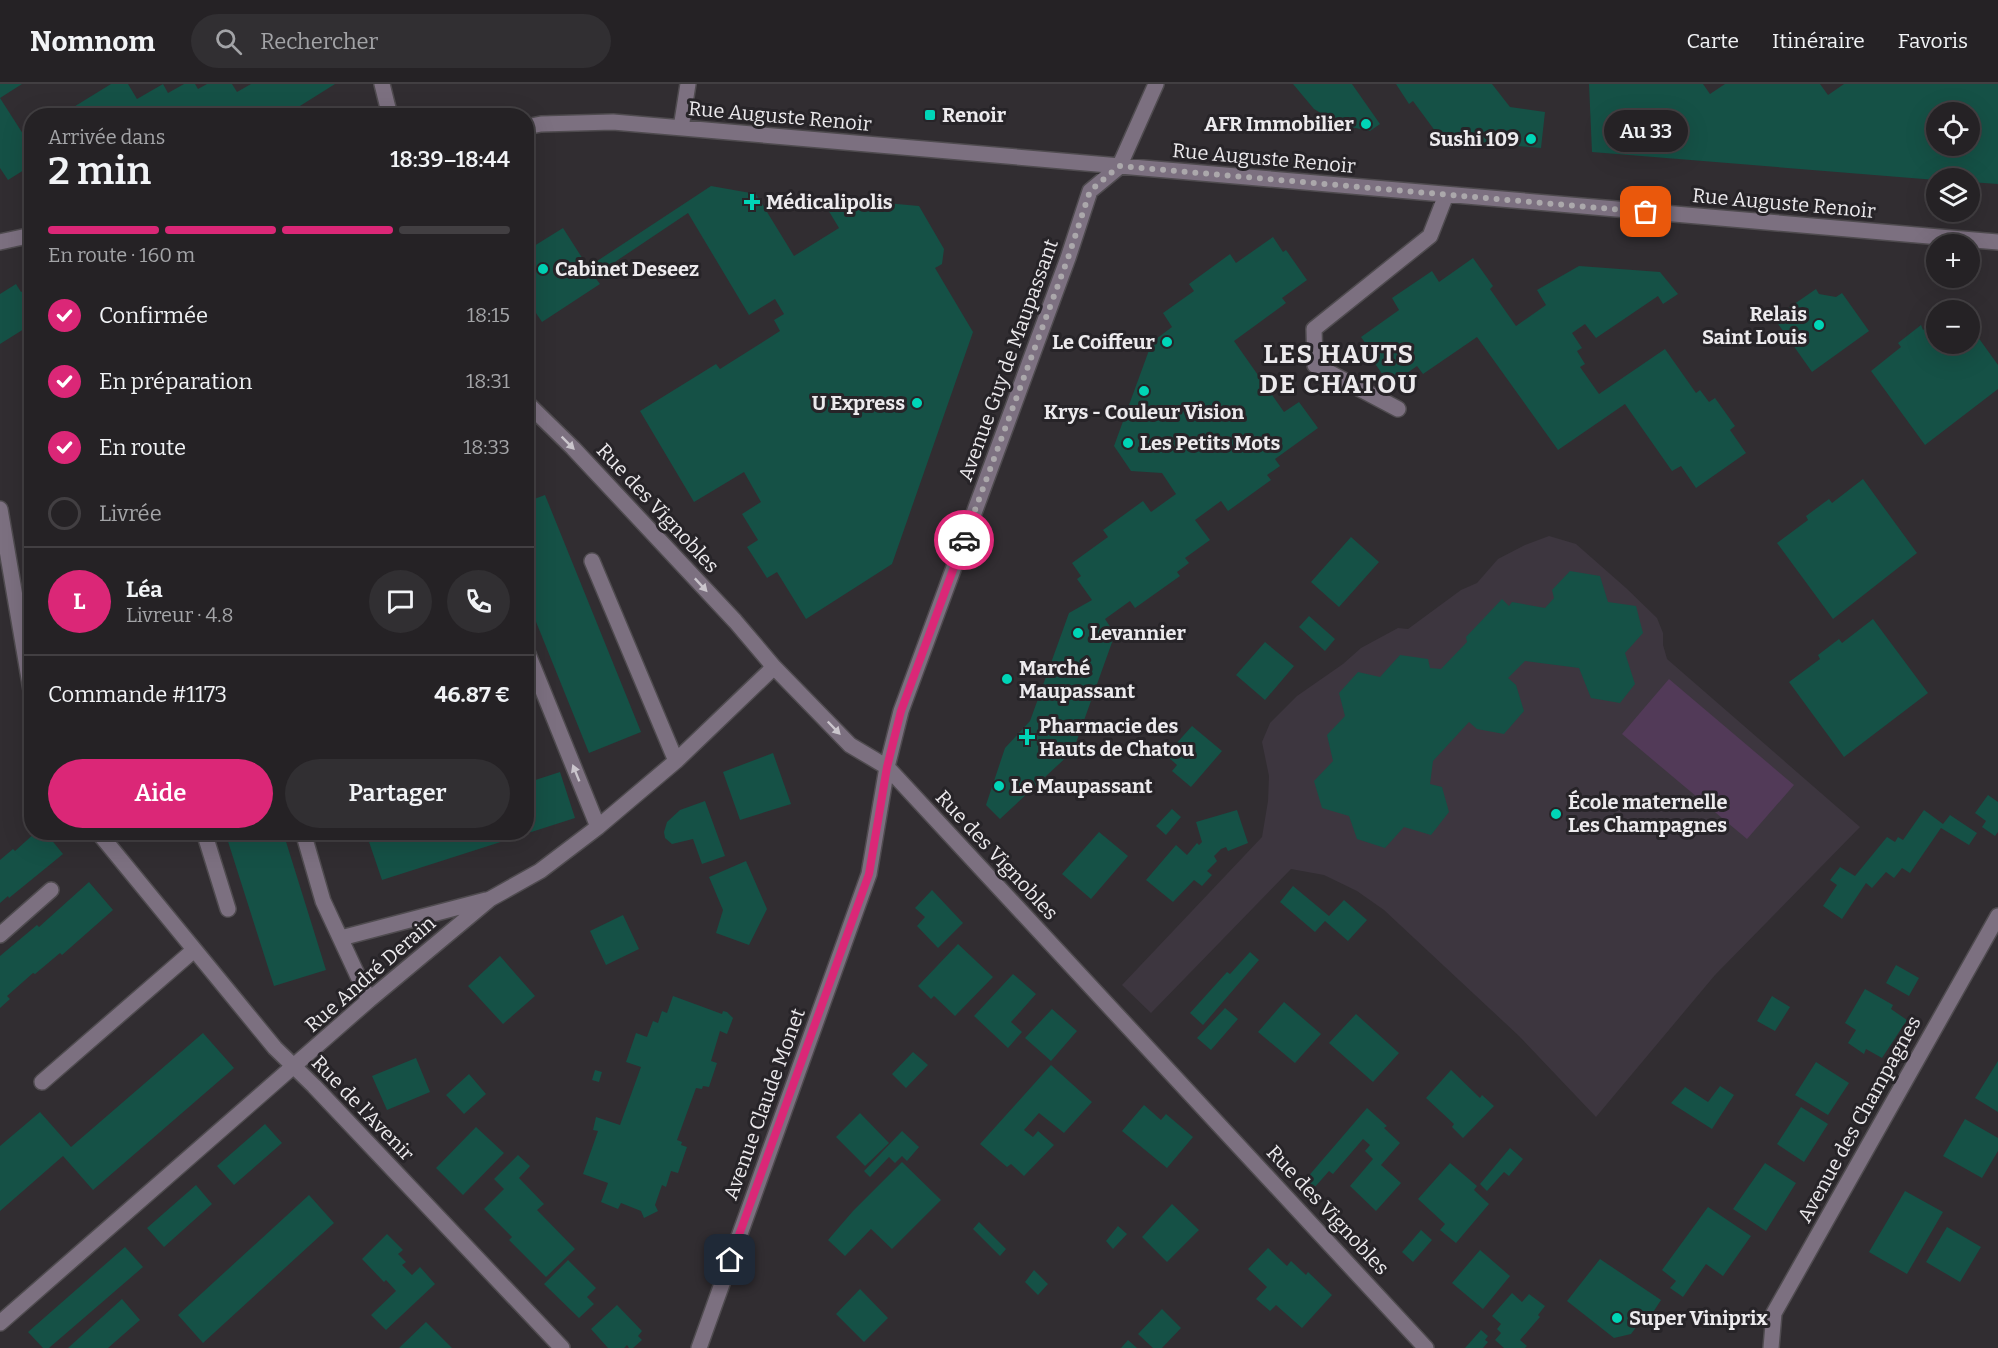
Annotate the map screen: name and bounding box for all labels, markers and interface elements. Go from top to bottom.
search box [191,14,611,68]
text: Nomnom [30,25,155,58]
icon: search [212,25,245,58]
text: Rechercher [260,28,378,55]
text: Carte [1686,28,1739,54]
text: Itinéraire [1772,28,1865,54]
text: Favoris [1898,28,1968,54]
street label: Rue Auguste Renoir [687,96,873,136]
map controls [1926,102,1980,354]
button: locate [1926,102,1980,156]
place label: Renoir [942,103,1007,127]
marker: Renoir [923,108,937,122]
callout: Au 33 [1604,110,1688,152]
place label: AFR Immobilier [1204,112,1355,136]
marker: AFR Immobilier [1359,117,1373,131]
text: Au 33 [1620,119,1672,143]
text: Arrivée dans [48,125,165,149]
place label: Sushi 109 [1429,127,1519,151]
marker: Sushi 109 [1524,132,1538,146]
street label: Rue Auguste Renoir [1171,138,1357,178]
text: 18:39–18:44 [390,146,510,173]
text: 2 min [48,148,151,194]
button: layers [1926,168,1980,222]
street label: Rue Auguste Renoir [1691,183,1877,223]
pin [1620,186,1671,237]
place label: Médicalipolis [766,190,893,214]
marker: Médicalipolis [743,193,761,211]
icon: bag [1629,195,1662,228]
button: + [1926,234,1980,288]
street label: Avenue Guy de Maupassant [953,236,1063,484]
text: En route · 160 m [48,243,195,267]
place label: Cabinet Deseez [555,257,699,281]
marker: Cabinet Deseez [536,262,550,276]
icon: check [48,299,81,332]
button: − [1926,300,1980,354]
text: Confirmée [99,302,208,329]
place label: Relais Saint Louis [1702,302,1807,349]
text: 18:15 [467,303,510,327]
marker: Relais Saint Louis [1812,318,1826,332]
place label: Le Coiffeur [1052,330,1156,354]
marker: Le Coiffeur [1160,335,1174,349]
district label: LES HAUTS DE CHATOU [1259,339,1419,400]
icon: check [48,365,81,398]
text: En préparation [99,368,252,395]
text: 18:31 [466,369,510,393]
marker: Krys - Couleur Vision [1137,384,1151,398]
place label: U Express [812,391,905,415]
marker: U Express [910,396,924,410]
place label: Krys - Couleur Vision [1044,400,1244,424]
icon: check [48,431,81,464]
place label: Les Petits Mots [1140,431,1280,455]
text: En route [99,434,186,461]
text: 18:33 [463,435,510,459]
one-way arrow [561,436,576,450]
marker: Les Petits Mots [1121,436,1135,450]
street label: Rue des Vignobles [592,438,724,578]
text: Livrée [99,500,162,527]
courier [934,510,994,570]
icon: car [948,524,981,557]
button: chat [369,570,432,633]
button: phone [447,570,510,633]
text: Léa [126,576,163,603]
one-way arrow [694,578,708,592]
text: L [73,588,86,615]
text: Livreur · 4.8 [126,603,233,627]
place label: Levannier [1090,621,1187,645]
marker: Levannier [1071,626,1085,640]
place label: Marché Maupassant [1019,656,1135,703]
marker: Marché Maupassant [1000,672,1014,686]
text: Commande #1173 [48,681,227,708]
text: 46.87 € [434,681,510,708]
place label: Pharmacie des Hauts de Chatou [1039,714,1194,761]
one-way arrow [827,721,841,736]
marker: Pharmacie des Hauts de Chatou [1020,730,1034,744]
button: Aide [48,759,273,828]
button: Partager [285,759,510,828]
one-way arrow [571,763,581,781]
place label: Le Maupassant [1011,774,1153,798]
marker: Le Maupassant [992,779,1006,793]
street label: Rue des Vignobles [931,785,1063,925]
place label: École maternelle Les Champagnes [1568,789,1728,837]
marker: École maternelle Les Champagnes [1549,807,1563,821]
street label: Rue André Derain [300,911,440,1037]
street label: Avenue Claude Monet [718,1005,810,1203]
street label: Avenue des Champagnes [1792,1012,1926,1226]
street label: Rue de l'Avenir [307,1050,419,1166]
street label: Rue des Vignobles [1262,1140,1394,1280]
pin [704,1234,755,1285]
icon: home [713,1243,746,1276]
place label: Super Viniprix [1629,1306,1768,1330]
marker: Super Viniprix [1610,1311,1624,1325]

